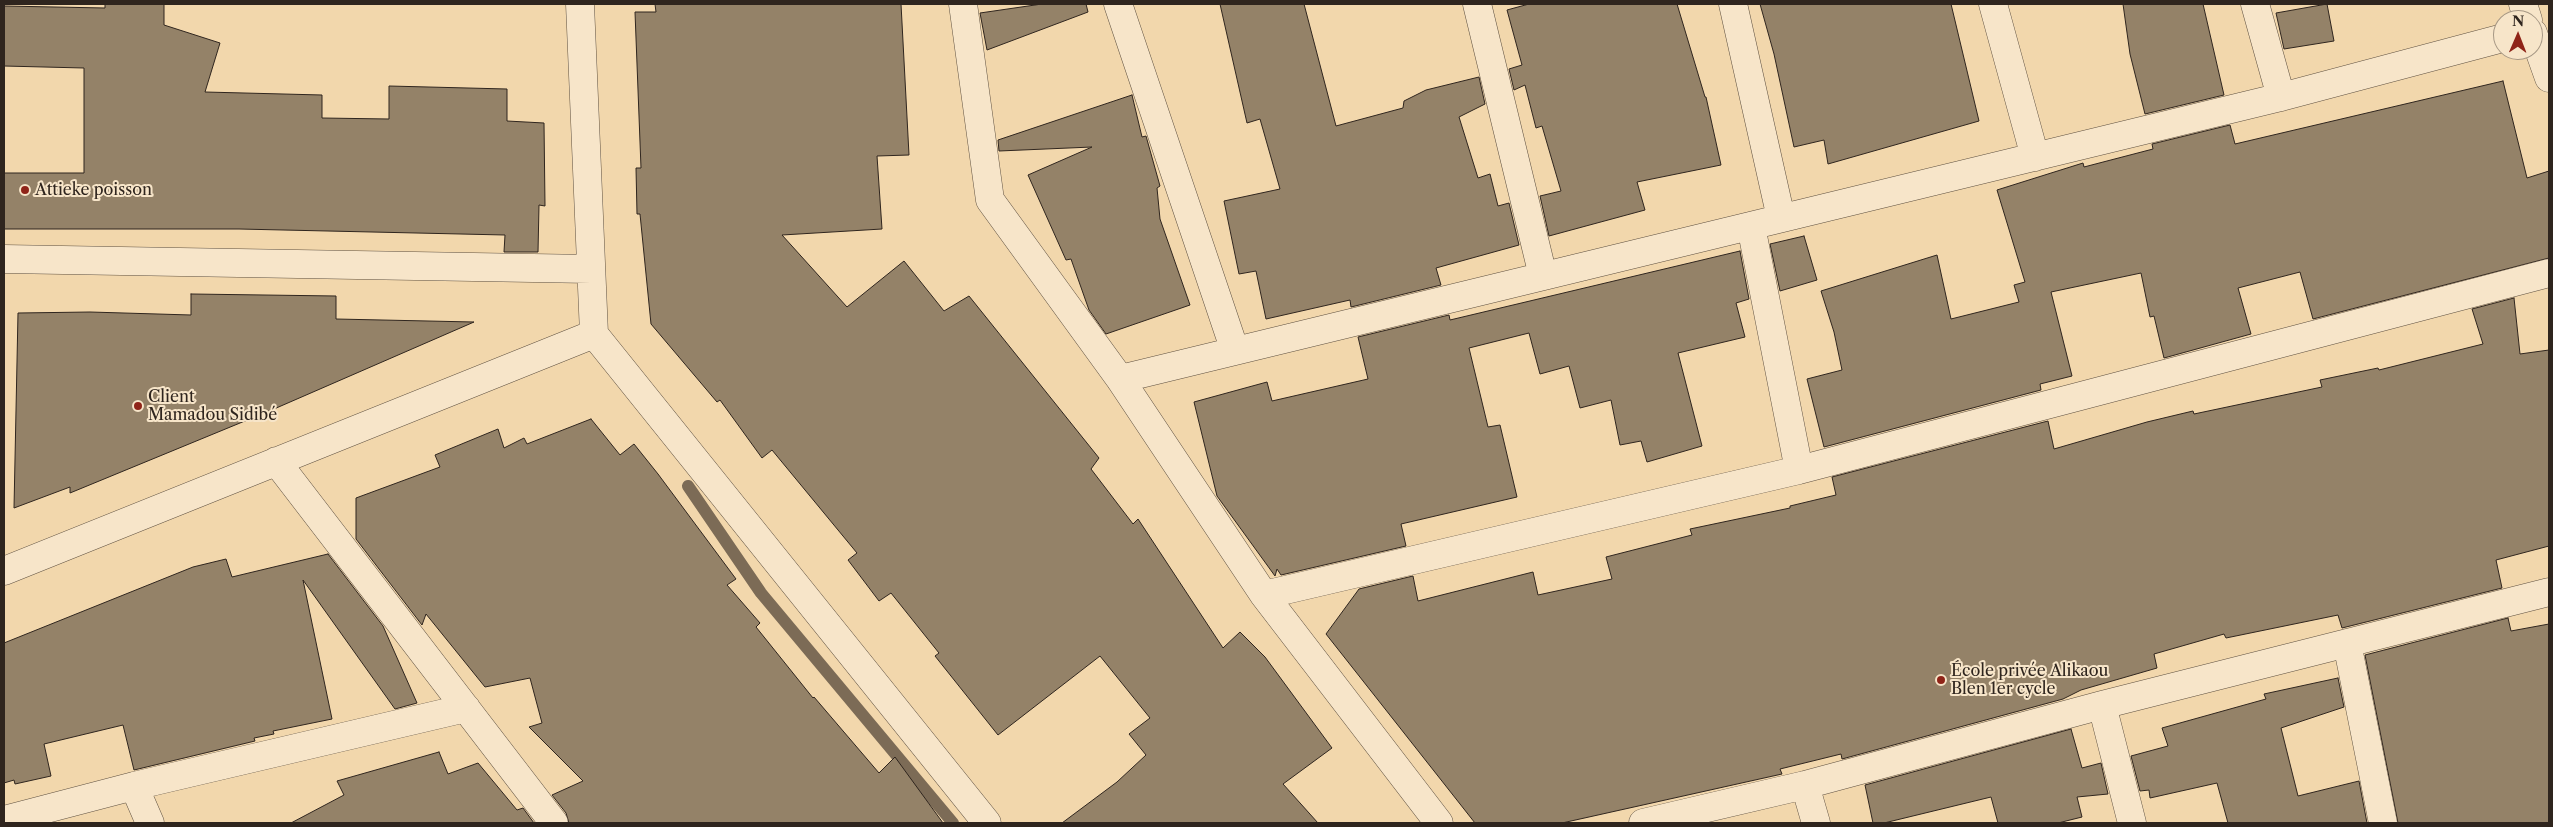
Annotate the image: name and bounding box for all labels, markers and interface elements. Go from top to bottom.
north arrow [2493,10,2543,60]
text: N [2512,12,2524,30]
place label: Attieke poisson [35,180,152,200]
marker: Attieke poisson [19,184,31,196]
place label: Client Mamadou Sidibé [148,387,277,425]
marker: Client Mamadou Sidibé [132,400,144,412]
place label: École privée Alikaou Blen 1er cycle [1951,661,2108,699]
marker: École privée Alikaou Blen 1er cycle [1935,674,1947,686]

